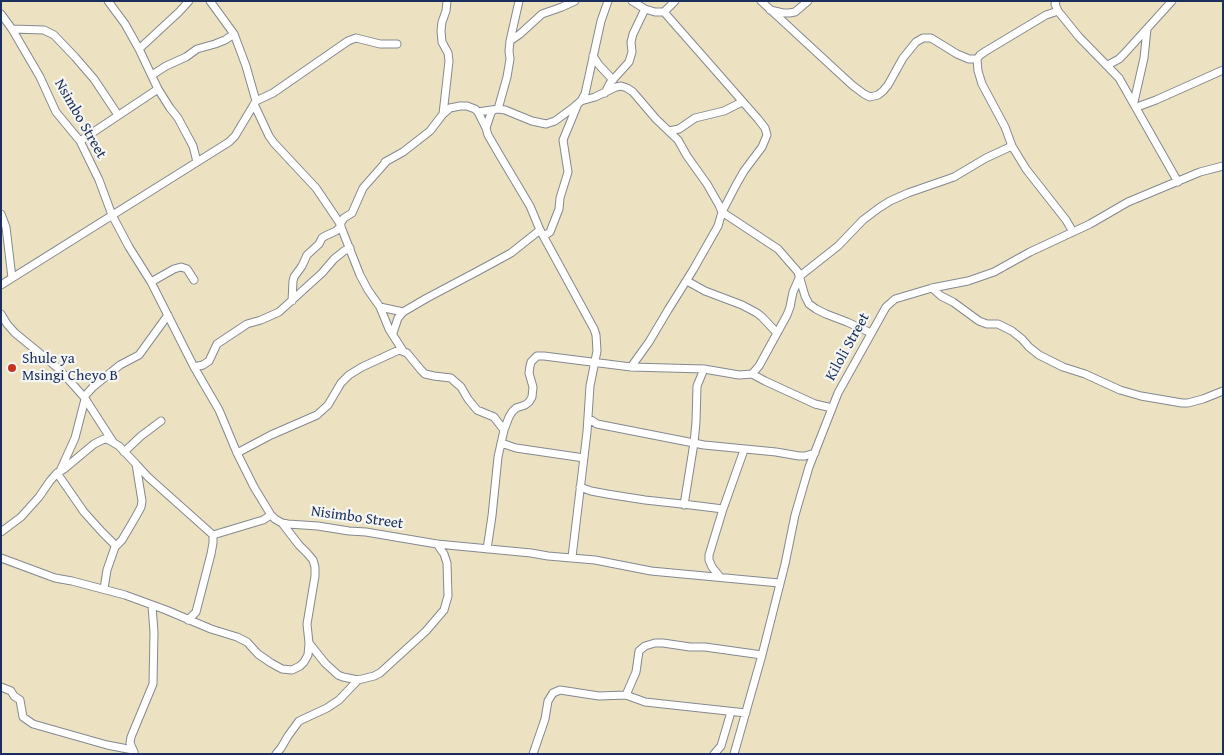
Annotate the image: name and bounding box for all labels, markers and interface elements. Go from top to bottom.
street label: Nsimbo Street [50,76,110,162]
street label: Kiloli Street [822,310,874,384]
place label: Shule ya Msingi Cheyo B [22,350,118,385]
marker: Shule ya Msingi Cheyo B [6,362,18,374]
street label: Nisimbo Street [310,503,404,533]

